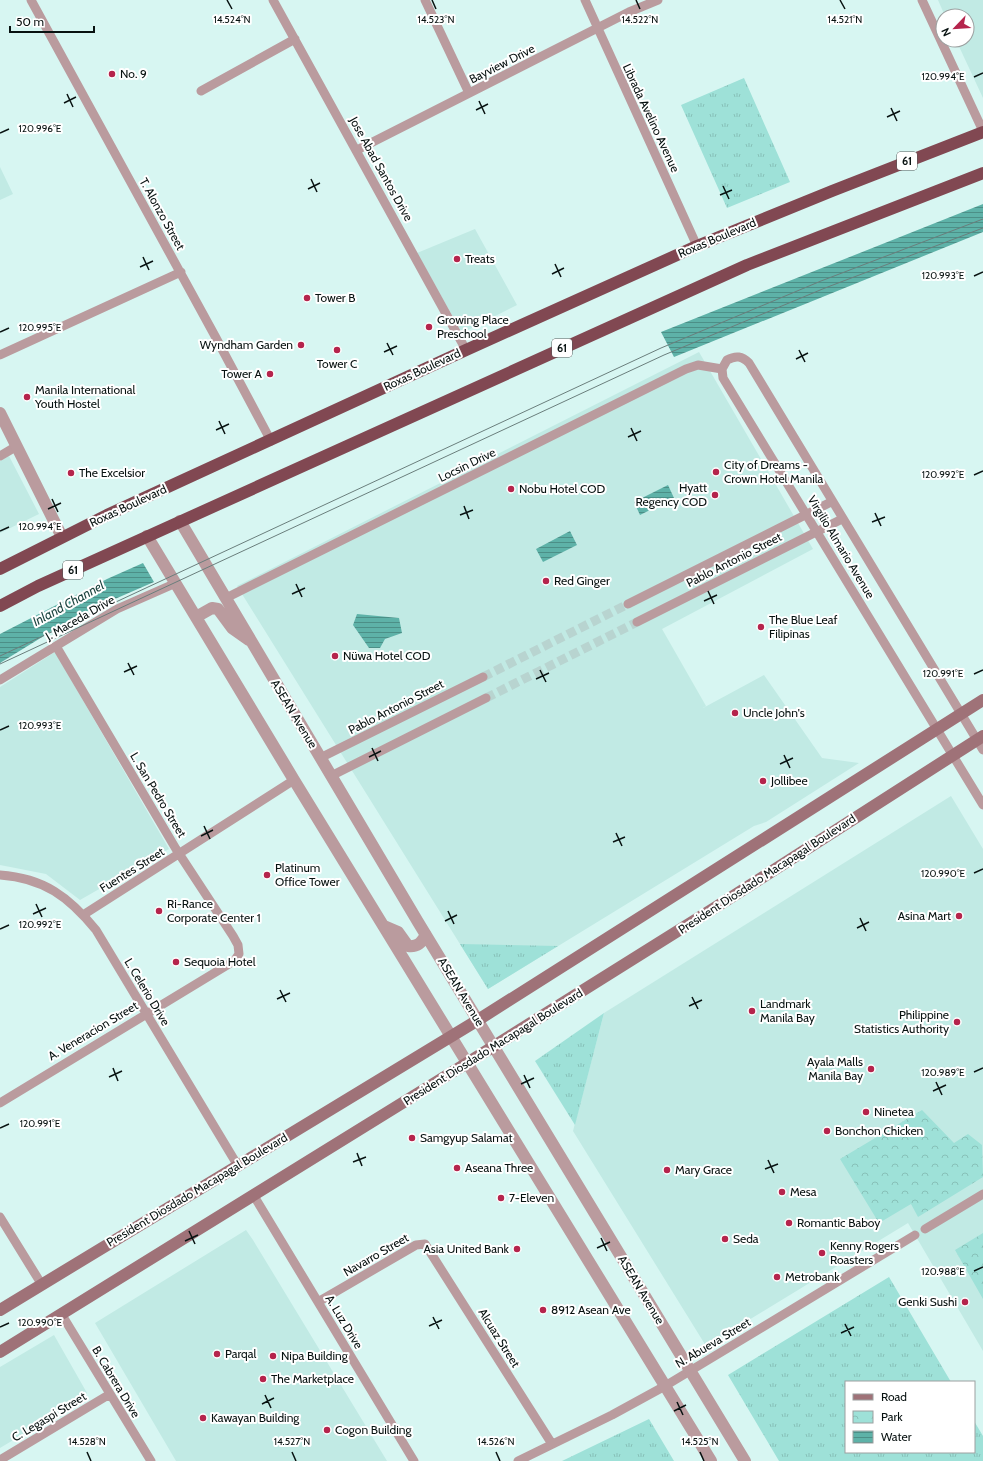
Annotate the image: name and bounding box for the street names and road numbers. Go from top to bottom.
street label: Bayview Drive [466,41,537,87]
street label: Librada Avelino Avenue [620,61,683,175]
street label: Jose Abad Santos Drive [346,113,416,224]
road number: 61 [897,152,917,170]
street label: T. Alonzo Street [136,175,188,252]
street label: Roxas Boulevard [676,214,758,261]
road number: 61 [552,339,572,357]
street label: Roxas Boulevard [381,345,463,394]
street label: Locsin Drive [436,444,498,485]
street label: Roxas Boulevard [87,481,169,530]
street label: Virgilio Almario Avenue [805,492,878,601]
street label: Pablo Antonio Street [684,529,784,590]
road number: 61 [63,561,83,579]
street label: J. Maceda Drive [42,592,117,644]
street label: Pablo Antonio Street [346,676,446,737]
street label: ASEAN Avenue [268,677,321,751]
street label: L. San Pedro Street [127,749,190,840]
street label: President Diosdado Macapagal Boulevard [675,811,858,937]
street label: Fuentes Street [97,844,167,895]
street label: L. Celerio Drive [121,955,173,1028]
street label: ASEAN Avenue [435,955,488,1029]
street label: President Diosdado Macapagal Boulevard [400,985,585,1108]
street label: A. Veneracion Street [45,998,141,1063]
street label: President Diosdado Macapagal Boulevard [104,1129,290,1250]
street label: Navarro Street [340,1230,411,1279]
street label: ASEAN Avenue [615,1253,668,1327]
street label: A. Luz Drive [323,1292,366,1351]
street label: Alcuaz Street [475,1305,523,1370]
street label: N. Abueva Street [672,1314,753,1371]
street label: B. Cabrera Drive [89,1343,144,1420]
street label: C. Legaspi Street [9,1388,89,1445]

